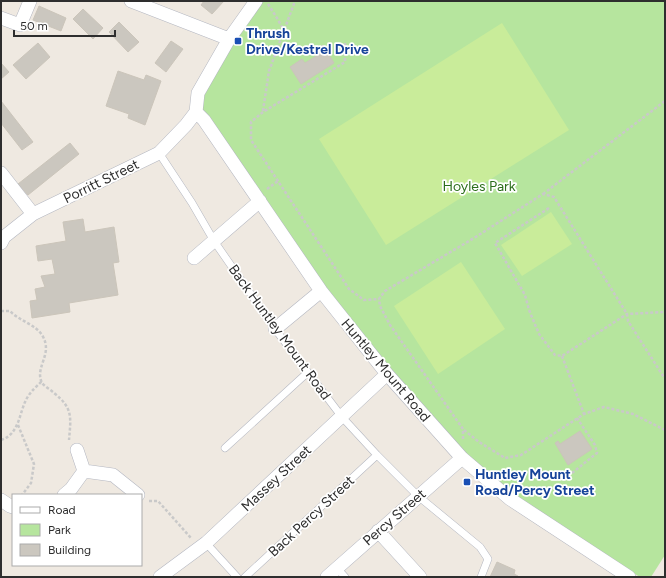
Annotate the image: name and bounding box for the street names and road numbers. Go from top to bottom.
street label: Porritt Street [61,156,142,207]
street label: Back Huntley Mount Road [225,261,334,403]
street label: Huntley Mount Road [338,315,434,425]
street label: Massey Street [238,442,315,515]
street label: Back Percy Street [265,472,358,561]
street label: Percy Street [359,485,429,549]

